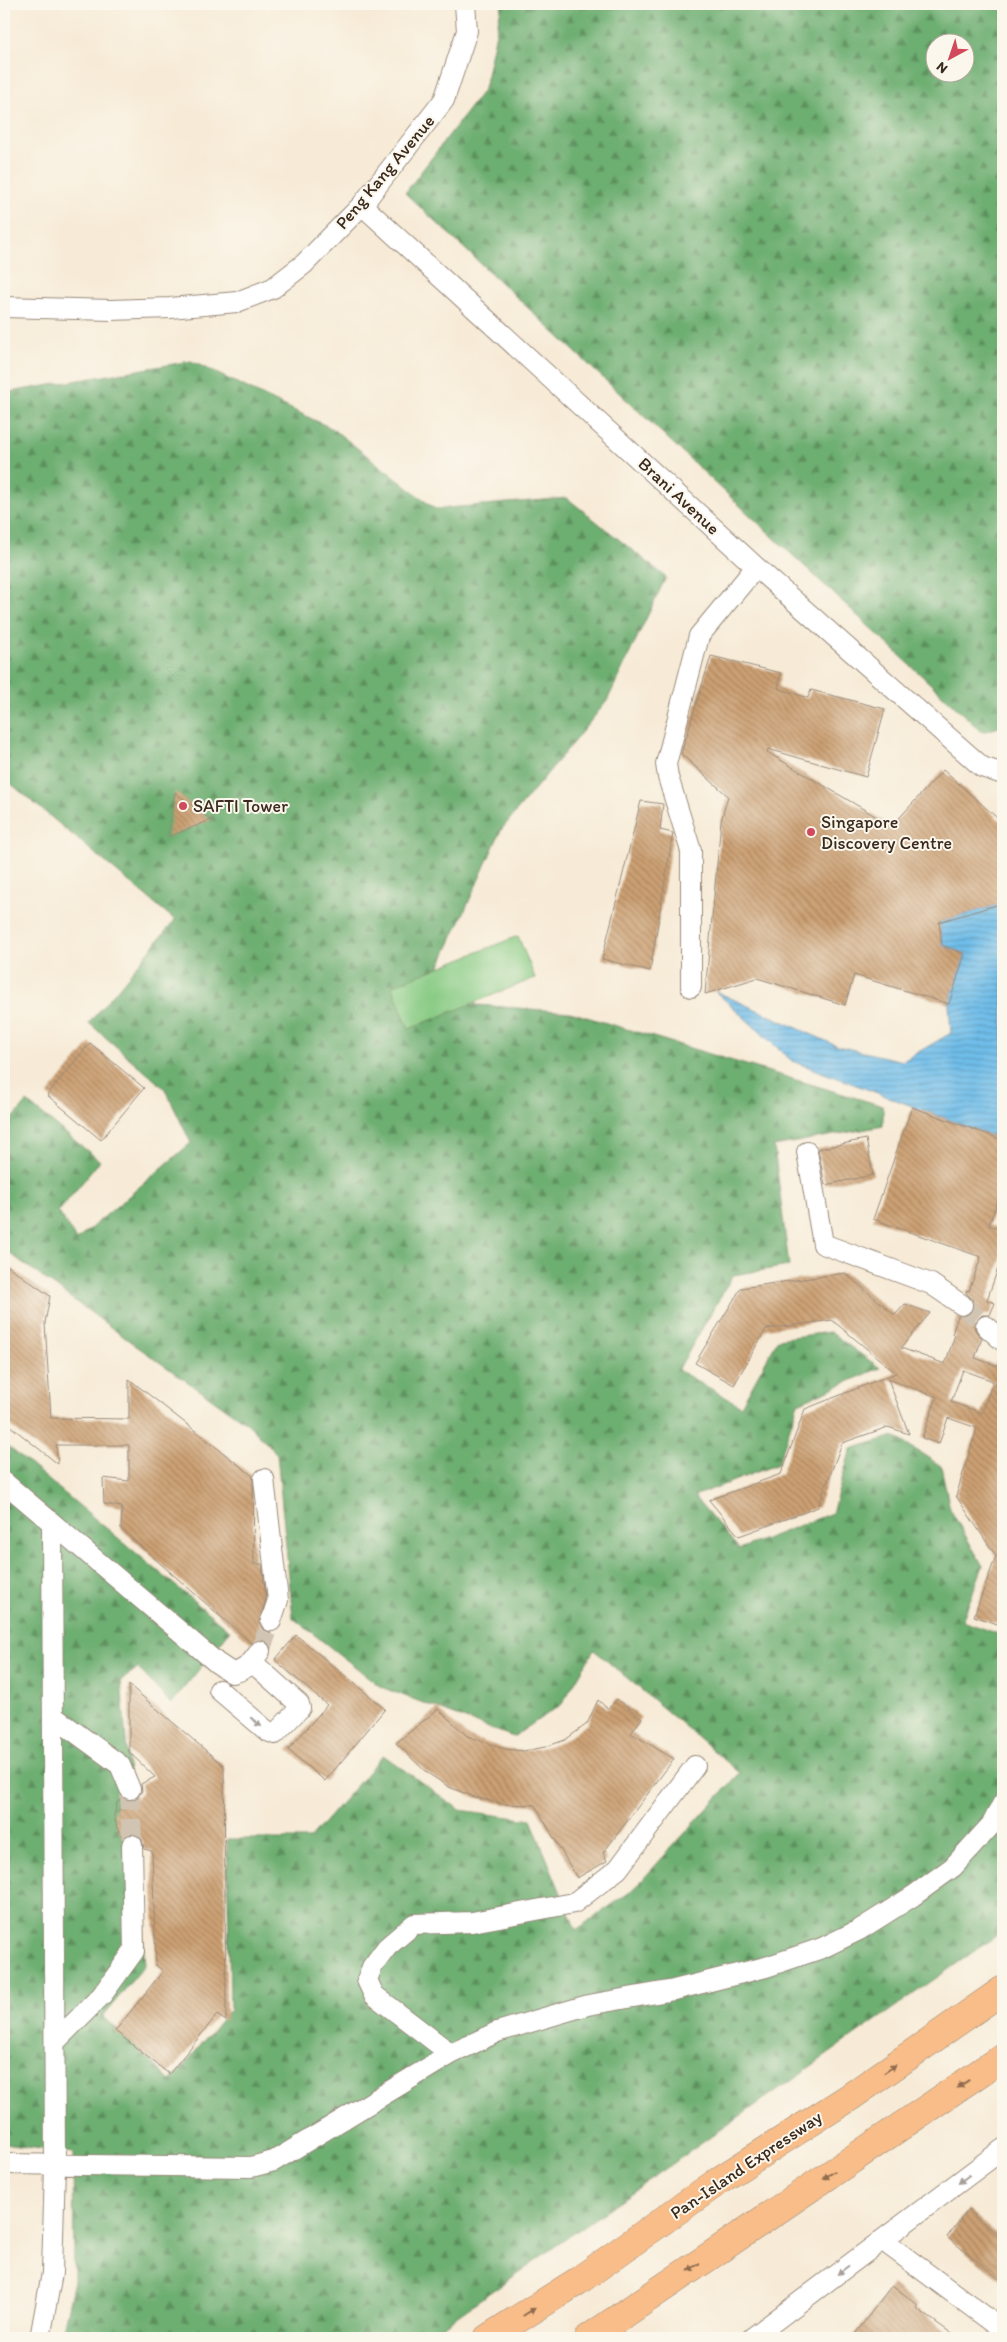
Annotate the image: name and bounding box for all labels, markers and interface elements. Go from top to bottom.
north arrow [924,32,974,82]
text: N [933,58,951,77]
street label: Peng Kang Avenue [331,110,439,234]
street label: Brani Avenue [634,453,724,539]
place label: SAFTI Tower [193,795,288,817]
marker: SAFTI Tower [177,800,189,812]
place label: Singapore Discovery Centre [821,811,952,854]
marker: Singapore Discovery Centre [805,826,817,838]
one-way arrow [249,1716,262,1727]
one-way arrow [883,2064,897,2074]
one-way arrow [956,2079,970,2089]
street label: Pan-Island Expressway [666,2106,827,2224]
one-way arrow [822,2171,835,2180]
one-way arrow [958,2173,971,2184]
one-way arrow [687,2262,701,2272]
one-way arrow [837,2264,850,2275]
one-way arrow [522,2307,535,2317]

